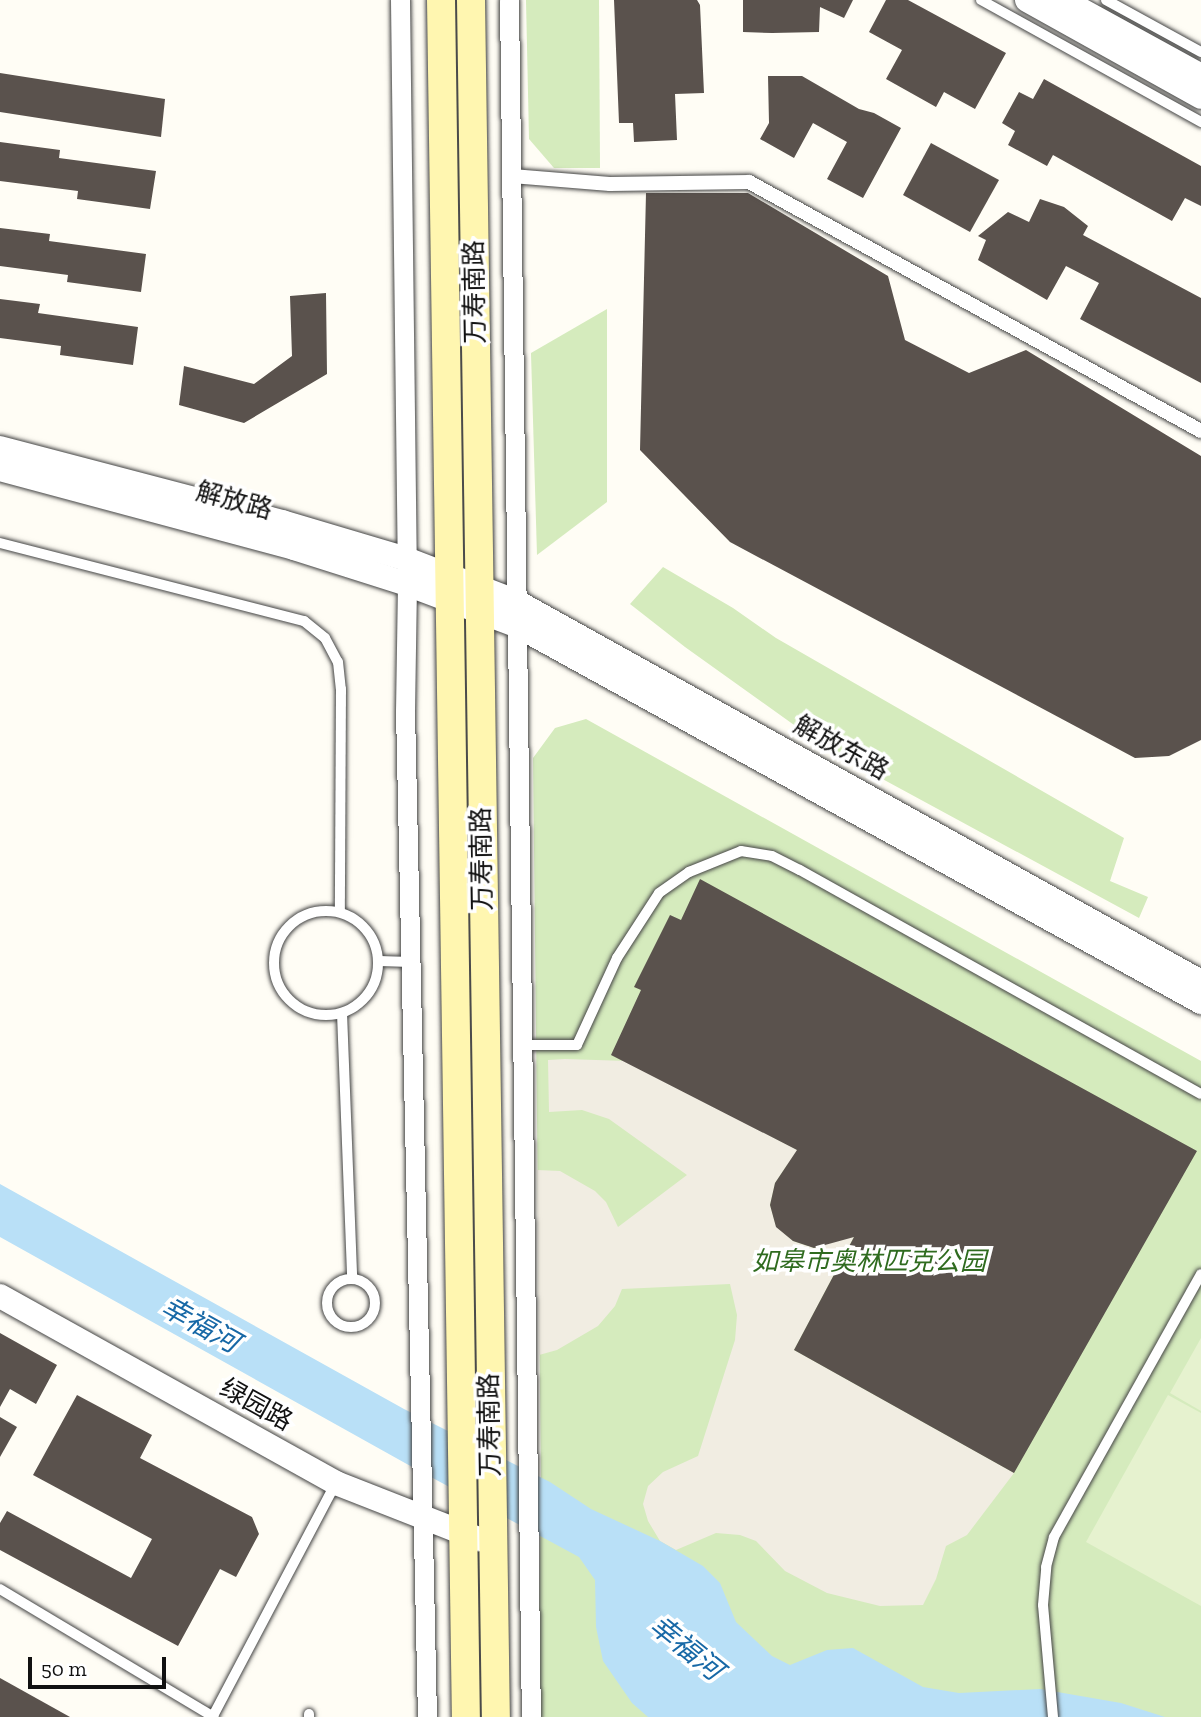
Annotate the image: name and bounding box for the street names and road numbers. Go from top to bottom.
street label: 万寿南路 [458,240,492,344]
street label: 解放路 [192,476,276,526]
street label: 解放东路 [788,709,894,787]
street label: 万寿南路 [465,807,499,911]
street label: 绿园路 [214,1372,298,1438]
street label: 万寿南路 [473,1373,507,1477]

